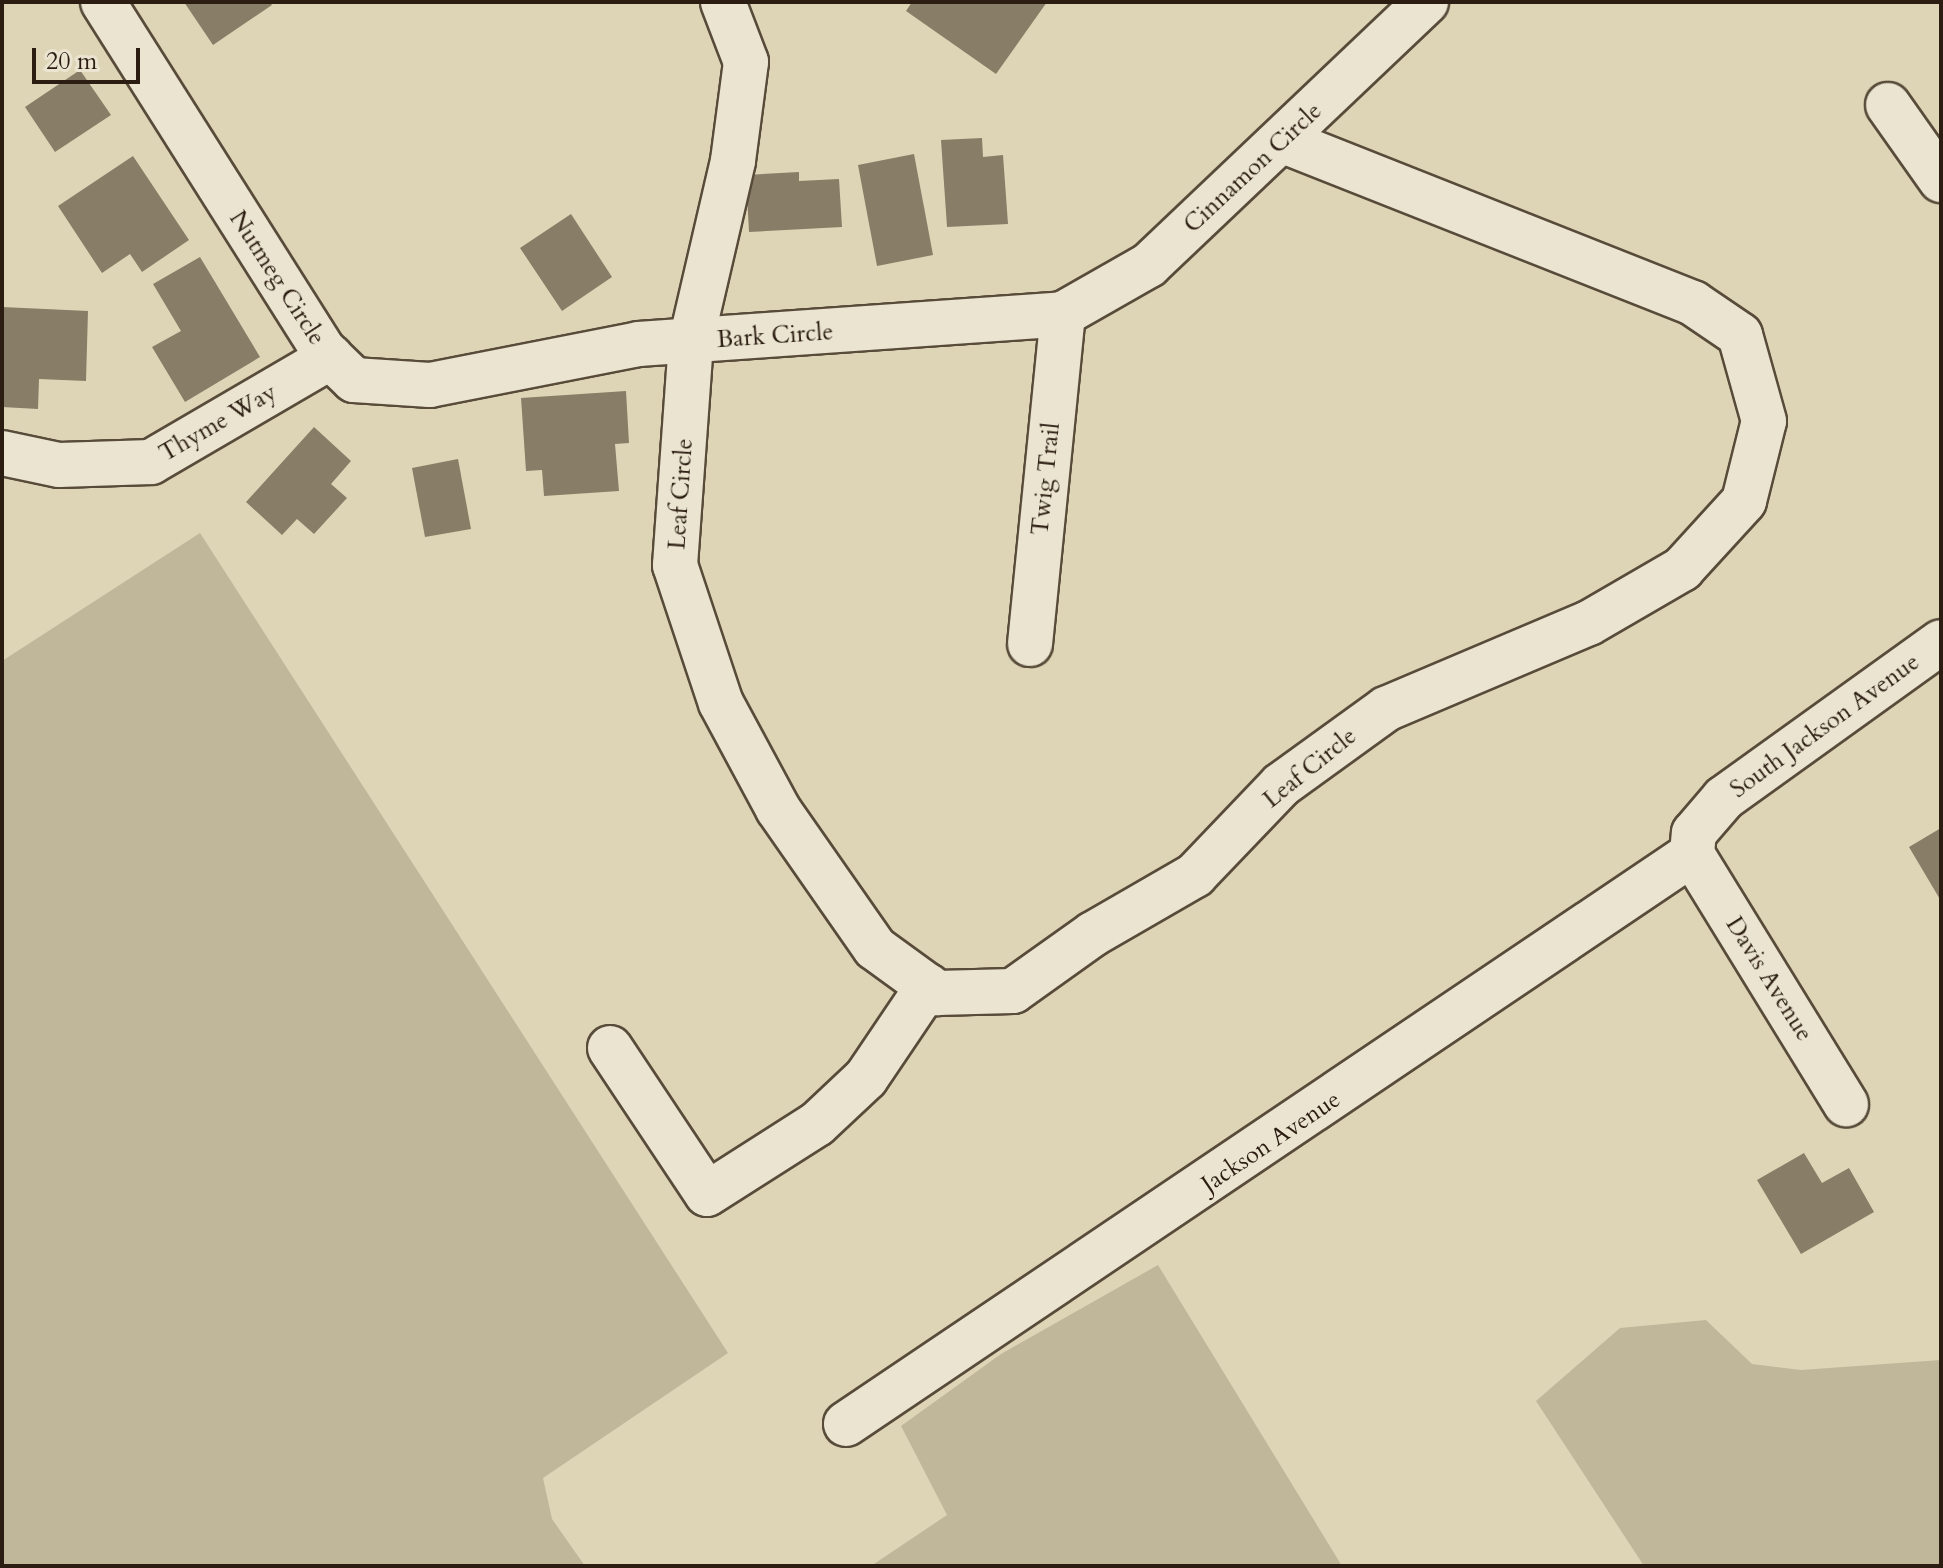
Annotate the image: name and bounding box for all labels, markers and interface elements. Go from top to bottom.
scale bar [36,32,144,82]
text: 20 m [46,45,97,78]
street label: Cinnamon Circle [1178,97,1328,239]
street label: Nutmeg Circle [223,206,331,350]
street label: Bark Circle [716,318,834,354]
street label: Thyme Way [154,378,282,468]
street label: Twig Trail [1026,421,1066,537]
street label: Leaf Circle [663,437,699,551]
street label: South Jackson Avenue [1725,648,1925,804]
street label: Leaf Circle [1258,722,1362,814]
street label: Davis Avenue [1719,912,1819,1046]
street label: Jackson Avenue [1196,1085,1346,1199]

